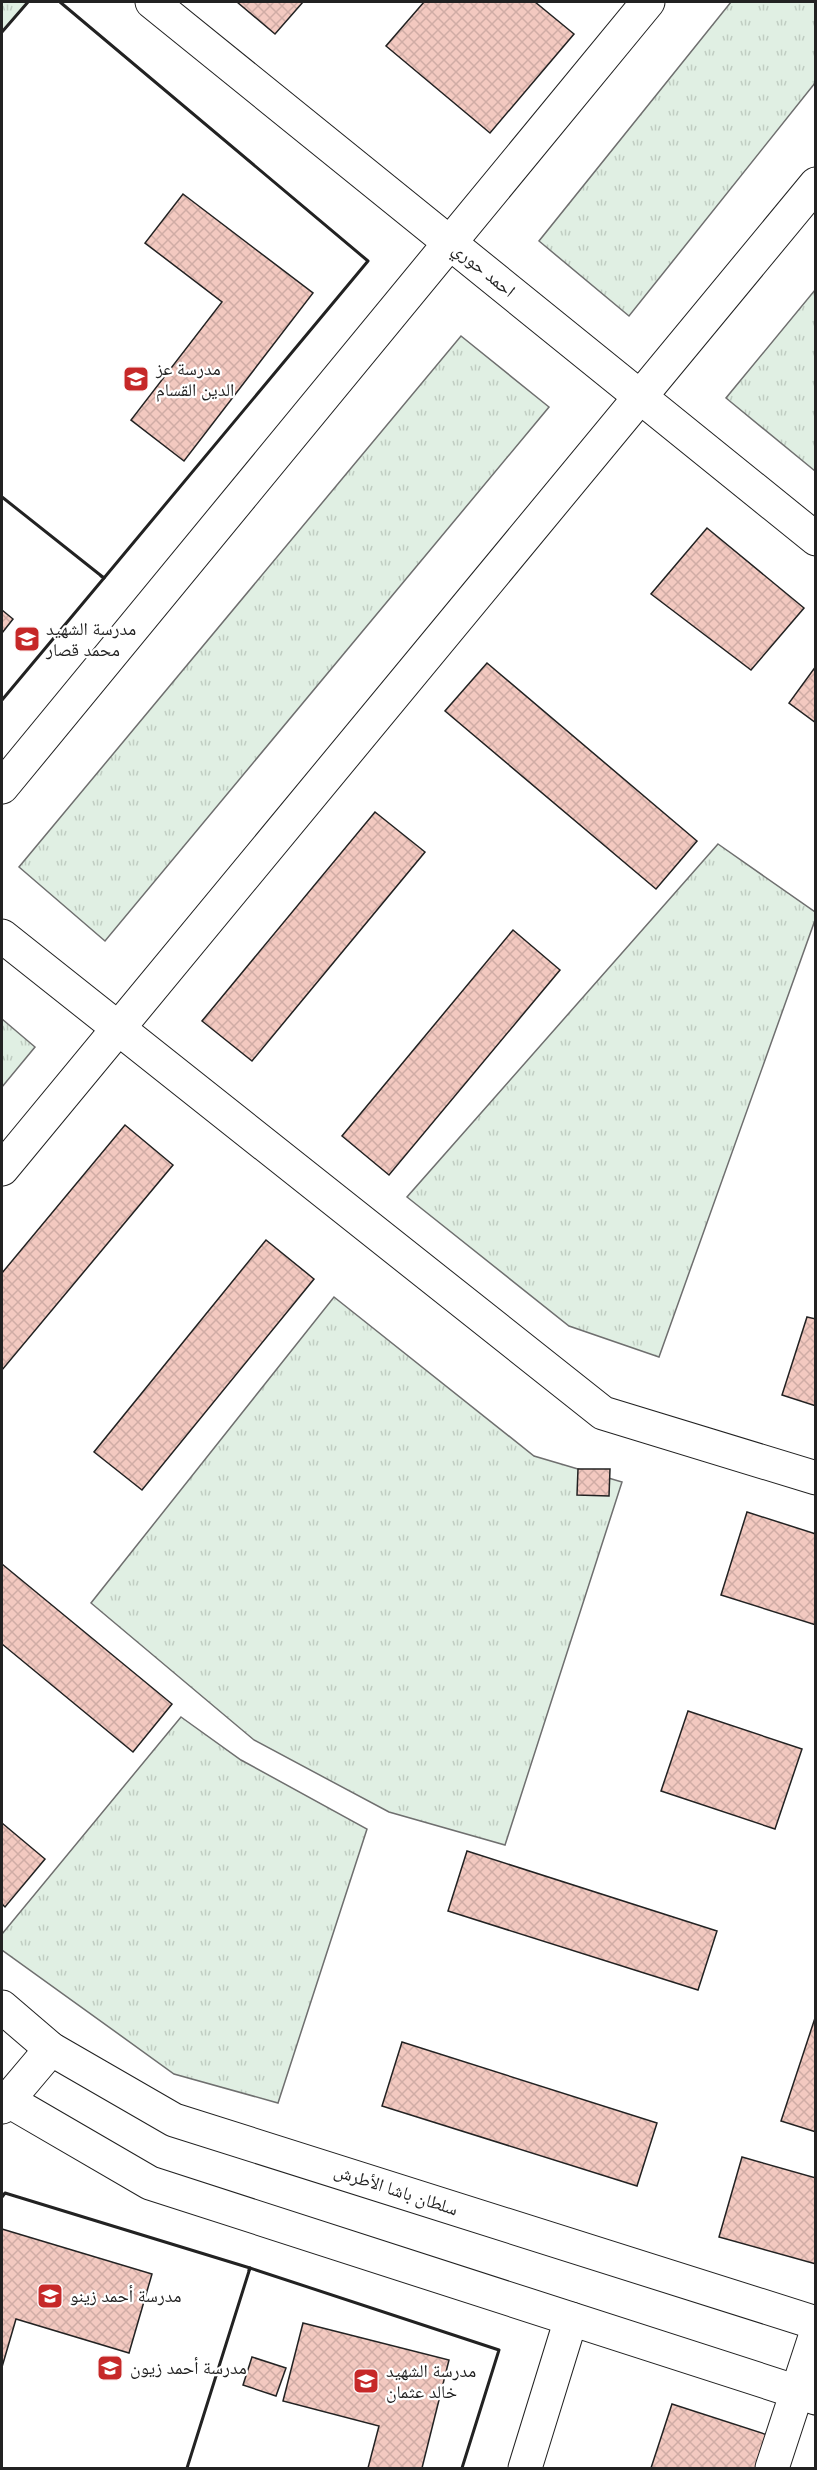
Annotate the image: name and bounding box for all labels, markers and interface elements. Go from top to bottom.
street label: احمد حوري [446,237,520,305]
place label: مدرسة عز الدين القسام [155,357,234,402]
school or university icon: مدرسة عز الدين القسام [121,364,151,394]
place label: مدرسة الشهيد محمد قصار [45,617,136,661]
school or university icon: مدرسة الشهيد محمد قصار [12,624,42,654]
street label: سلطان باشا الأطرش [331,2159,461,2220]
school or university icon: مدرسة أحمد زينو [35,2281,65,2311]
place label: مدرسة أحمد زينو [70,2284,181,2307]
school or university icon: مدرسة أحمد زيون [95,2353,125,2383]
place label: مدرسة أحمد زيون [130,2356,247,2379]
place label: مدرسة الشهيد خالد عثمان [386,2359,476,2403]
school or university icon: مدرسة الشهيد خالد عثمان [351,2366,381,2396]

